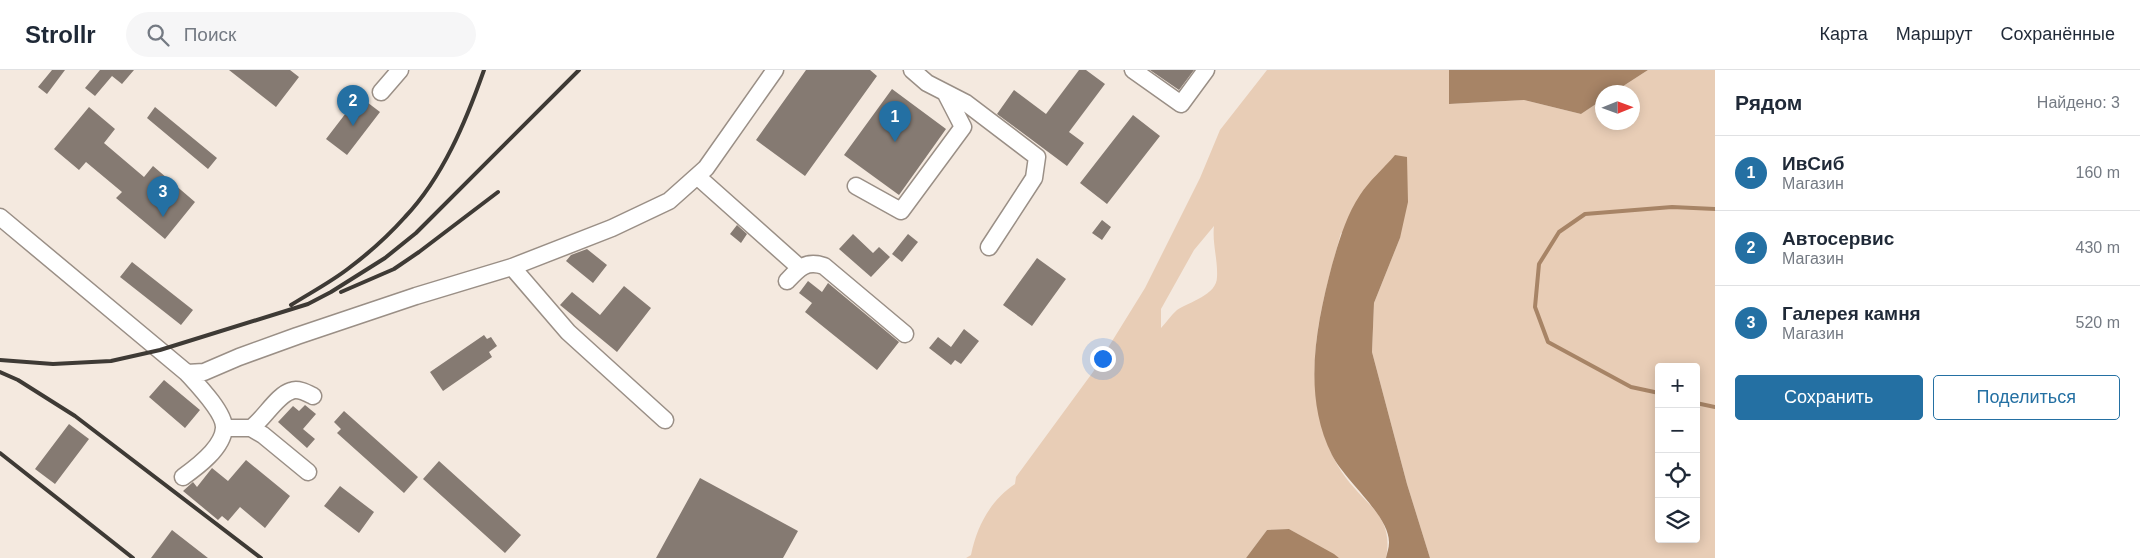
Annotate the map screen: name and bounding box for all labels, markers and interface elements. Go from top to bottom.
search box [126,12,476,57]
text: Strollr [25,21,96,48]
icon: search [144,21,172,49]
text: Поиск [184,24,236,45]
text: Карта [1820,24,1868,44]
text: Маршрут [1896,24,1972,44]
text: Сохранённые [2000,24,2115,44]
pin: 2 [337,85,369,126]
north arrow [1595,85,1640,130]
text: Рядом [1735,91,1802,114]
text: Найдено: 3 [2037,94,2120,111]
pin: 1 [879,101,911,142]
text: ИвСиб [1782,153,1844,174]
text: 1 [1747,164,1755,181]
text: 160 m [2076,164,2120,181]
text: Магазин [1782,175,1844,192]
pin: 3 [147,176,179,217]
text: Автосервис [1782,228,1894,249]
text: 2 [1747,239,1755,256]
text: 430 m [2076,239,2120,256]
text: Магазин [1782,250,1844,267]
text: Галерея камня [1782,303,1921,324]
text: 3 [1747,314,1755,331]
text: 520 m [2076,314,2120,331]
text: Магазин [1782,325,1844,342]
your location [1090,346,1116,372]
map controls [1655,363,1700,543]
button: + [1655,363,1700,408]
button: Сохранить [1735,375,1923,420]
button: Поделиться [1933,375,2120,420]
button: − [1655,408,1700,453]
button: locate [1655,453,1700,498]
button: layers [1655,498,1700,543]

